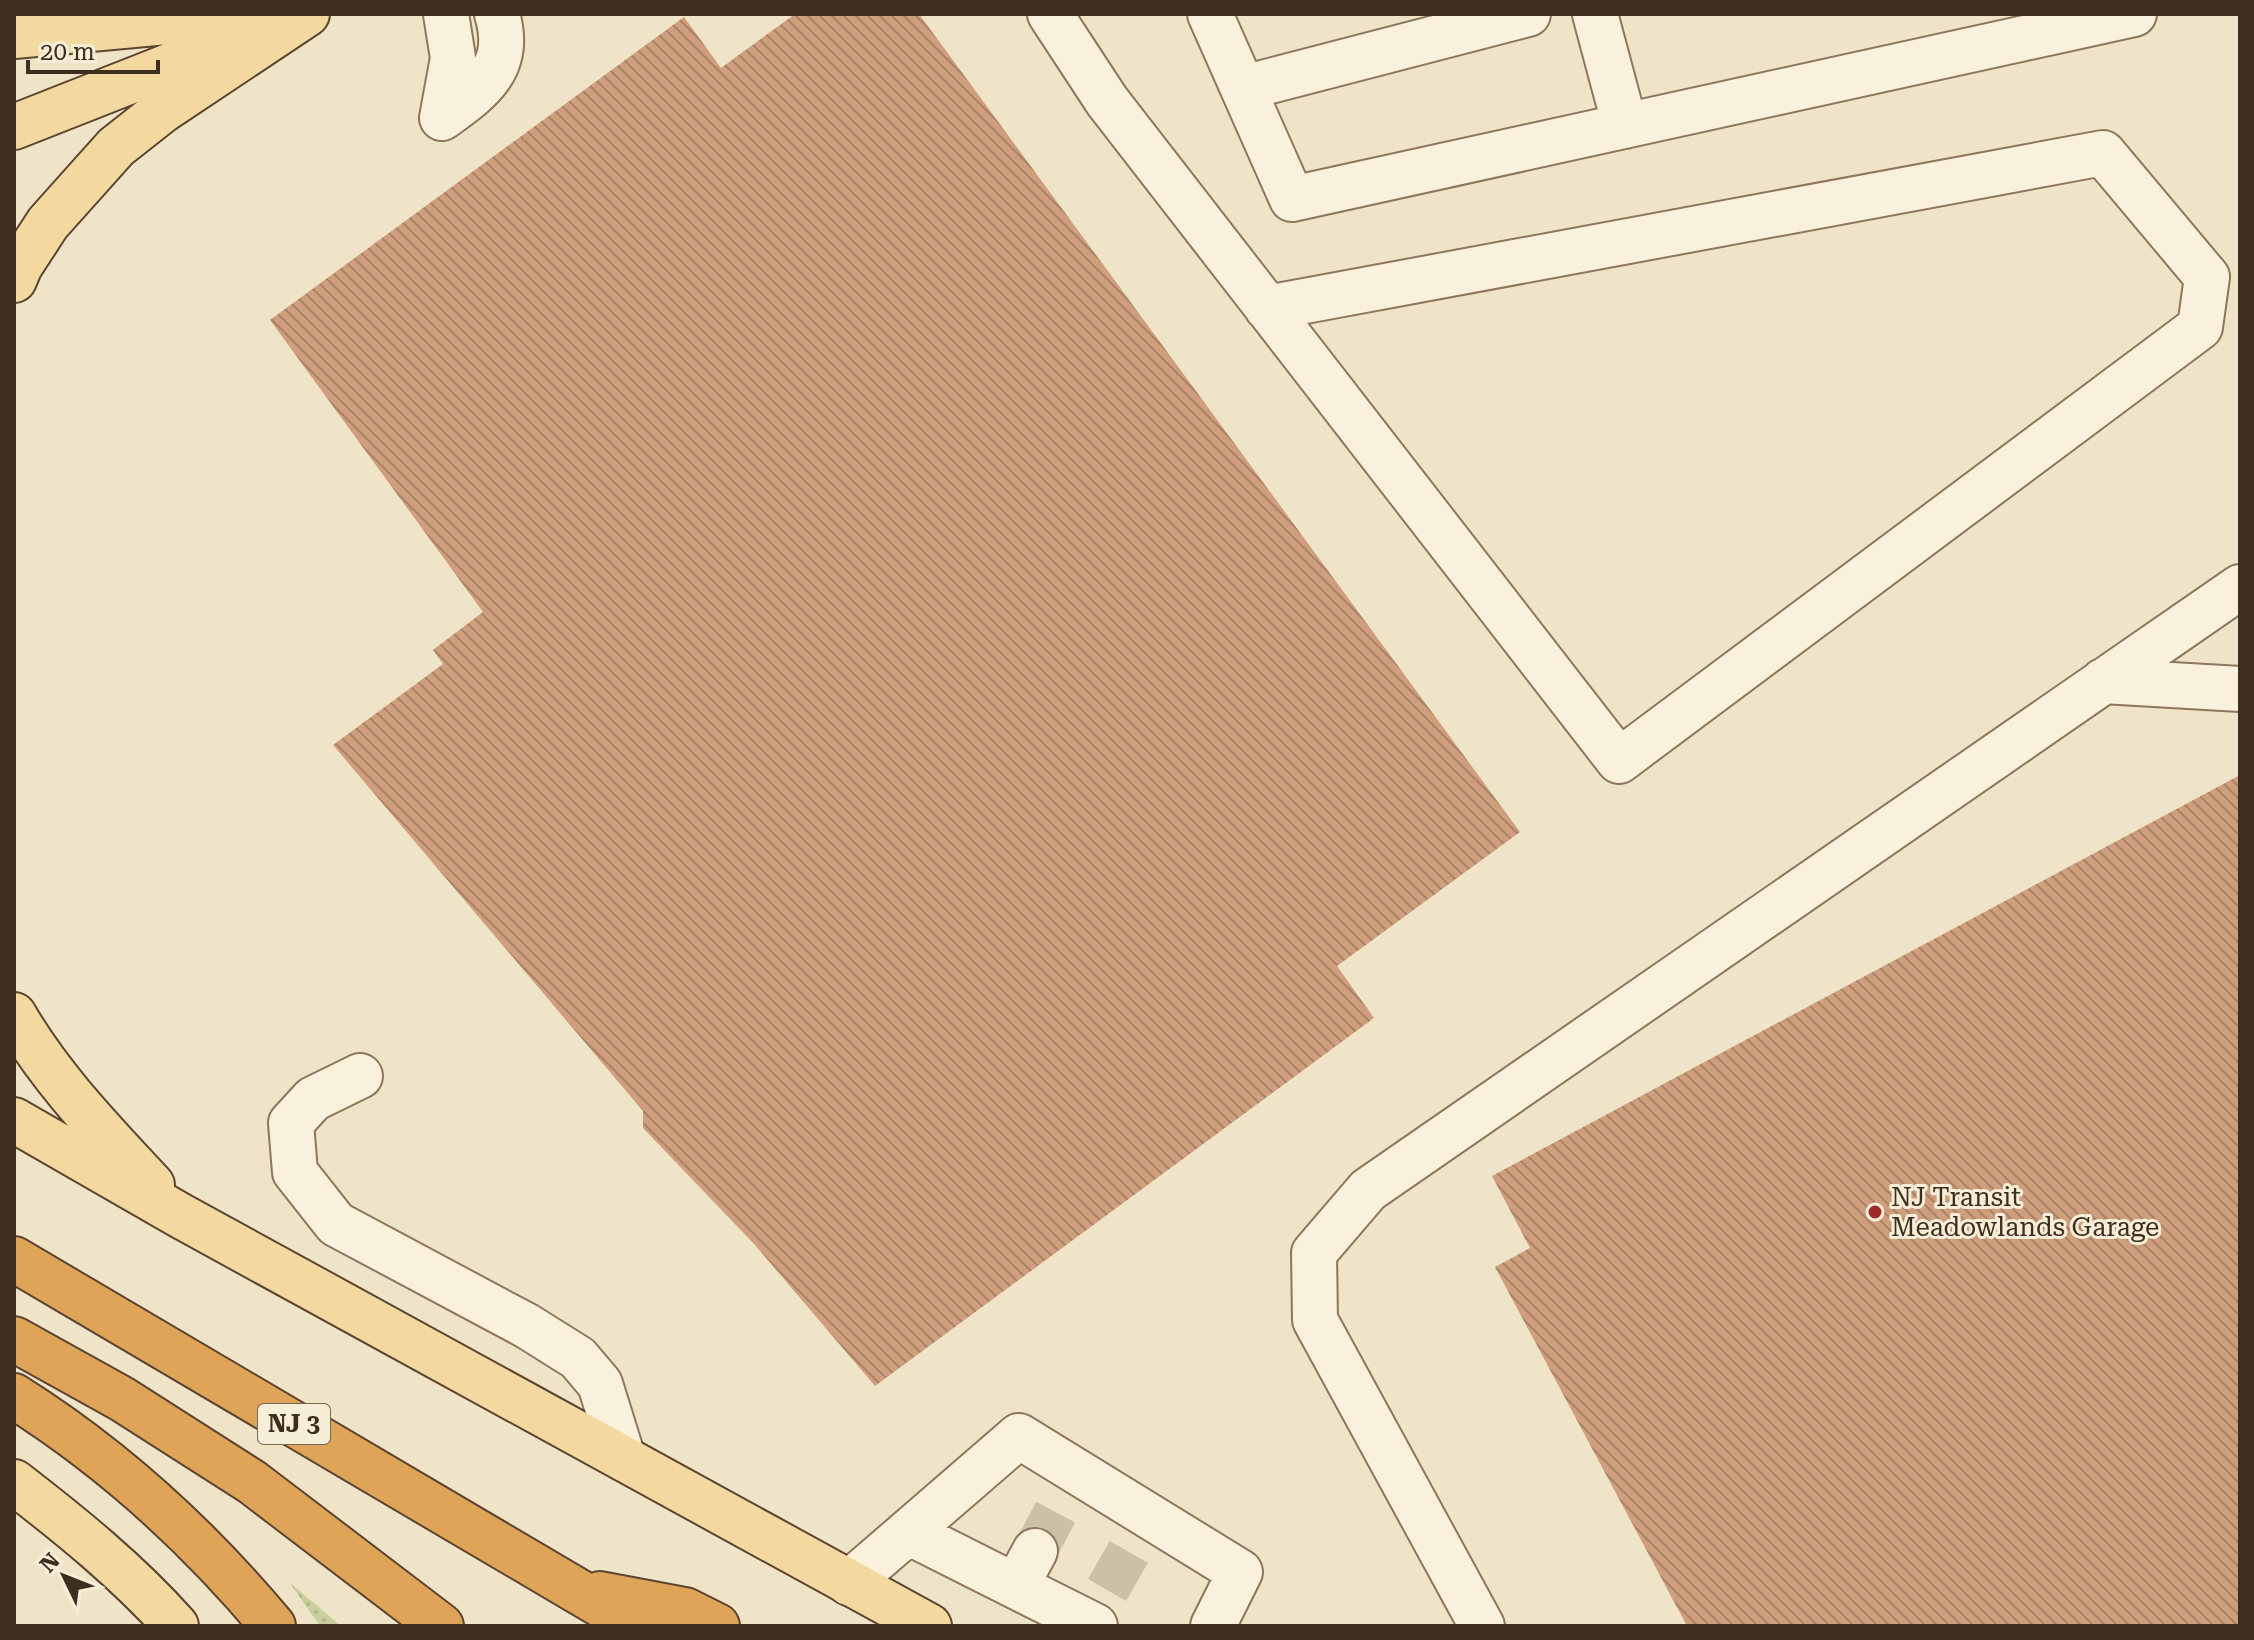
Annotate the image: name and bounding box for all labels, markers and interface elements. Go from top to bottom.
scale bar [28,24,158,74]
text: 20 m [40,38,95,66]
place label: NJ Transit Meadowlands Garage [1891,1182,2159,1242]
marker: NJ Transit Meadowlands Garage [1866,1203,1884,1221]
road number: NJ 3 [258,1404,330,1444]
north arrow [24,1536,104,1616]
text: N [35,1548,65,1577]

